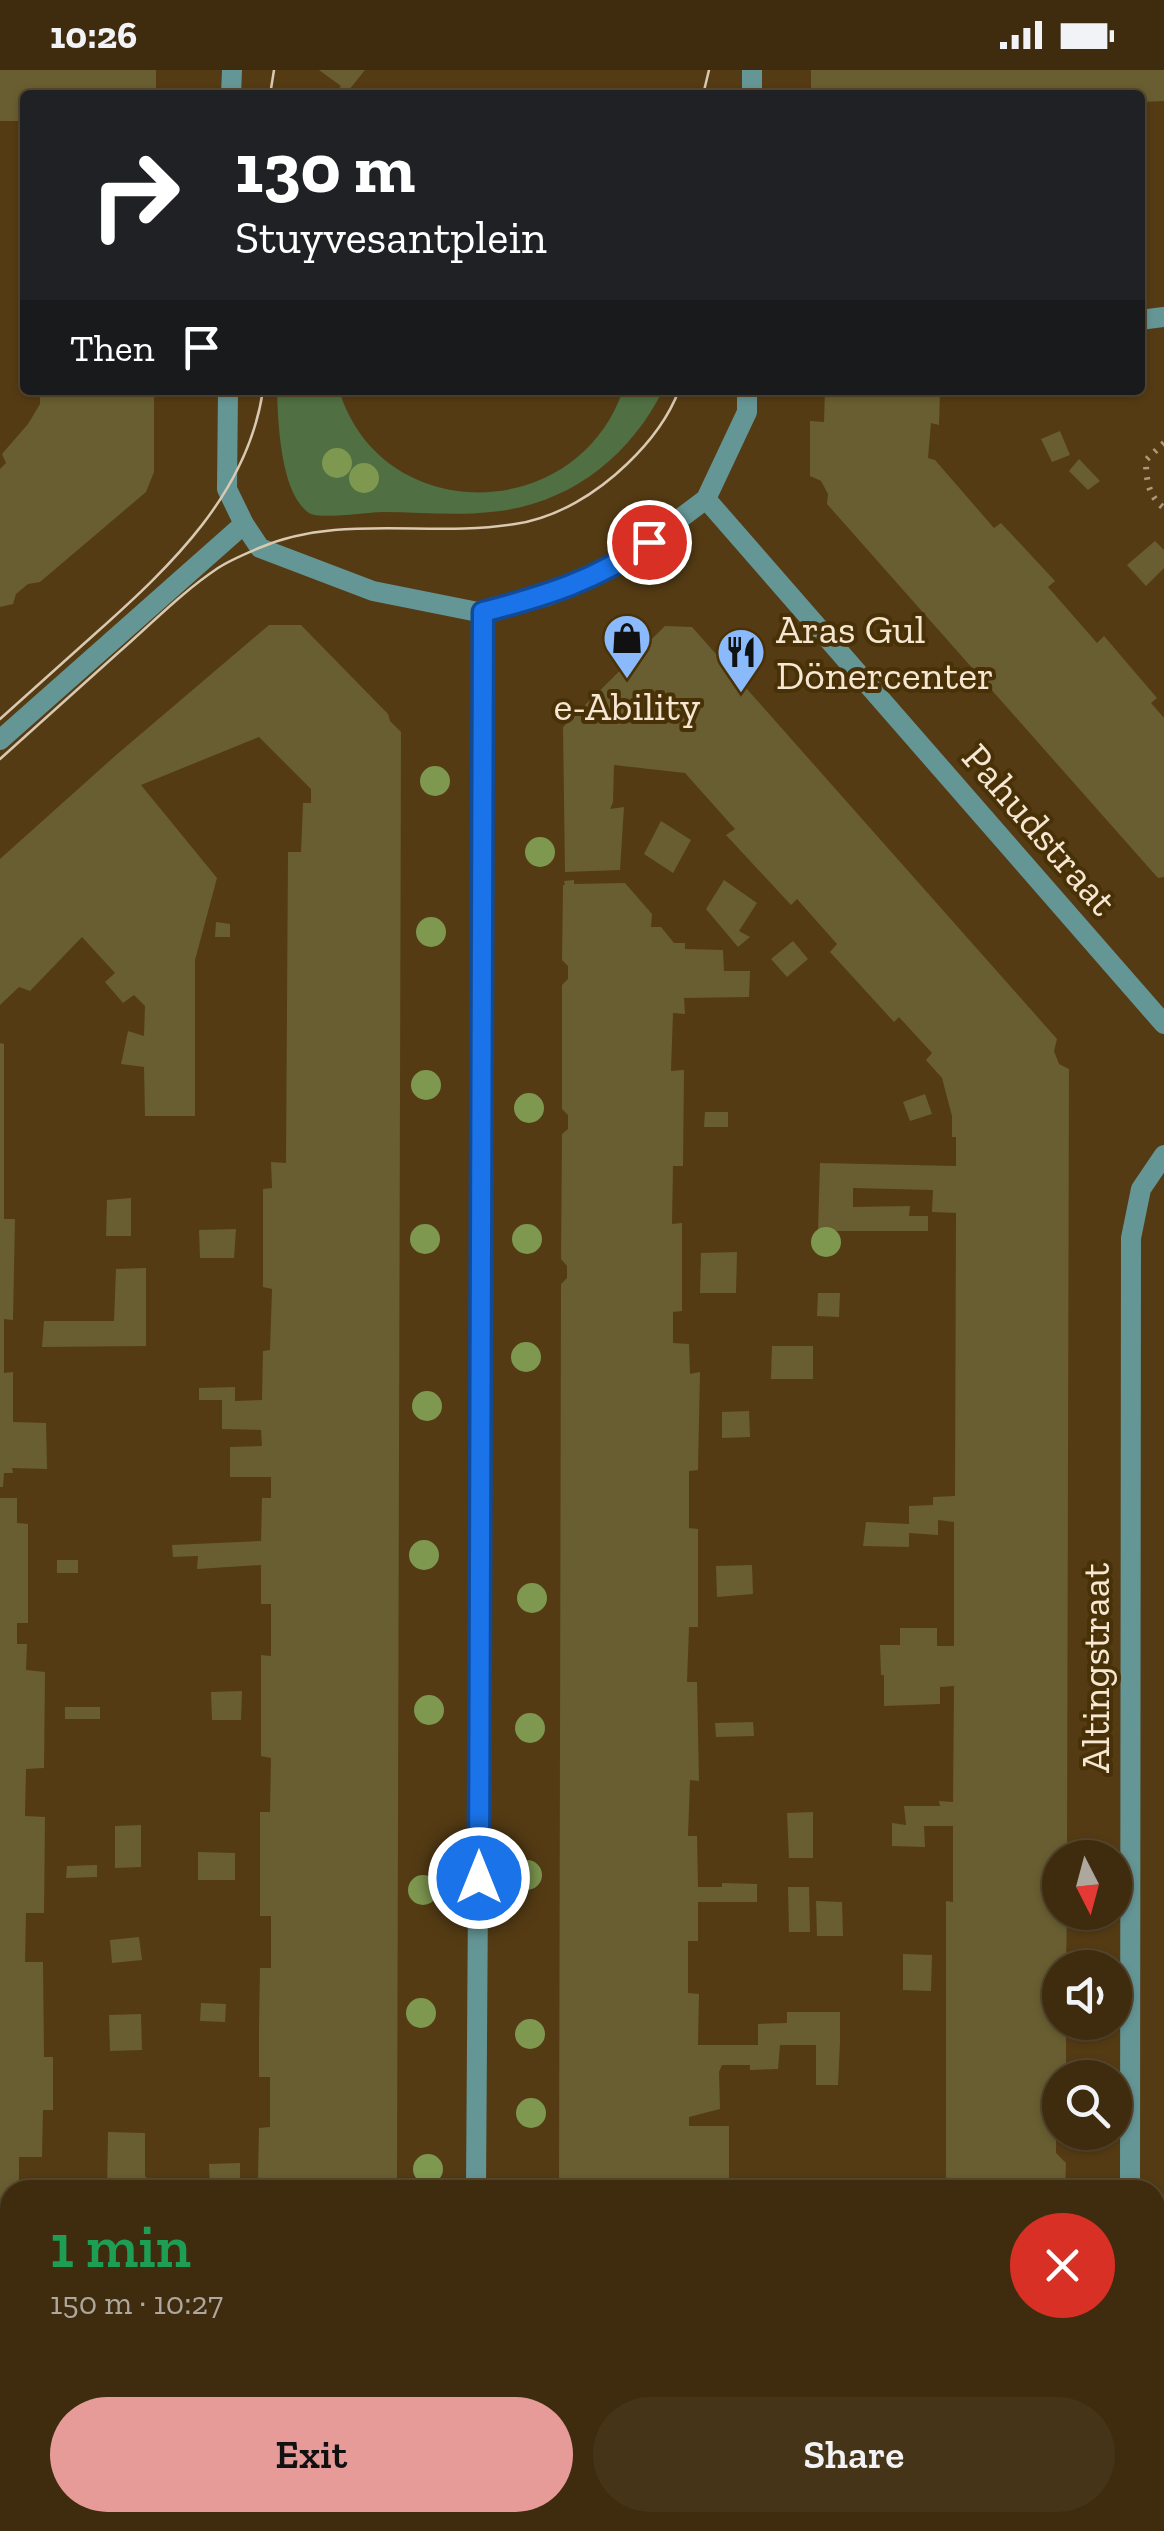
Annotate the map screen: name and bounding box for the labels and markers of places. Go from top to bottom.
pin [607,500,692,585]
place label: Aras Gul Dönercenter [776,605,994,699]
shop icon: e-Ability [601,612,653,680]
restaurant icon: Aras Gul Dönercenter [715,626,767,694]
place label: e-Ability [553,682,701,730]

